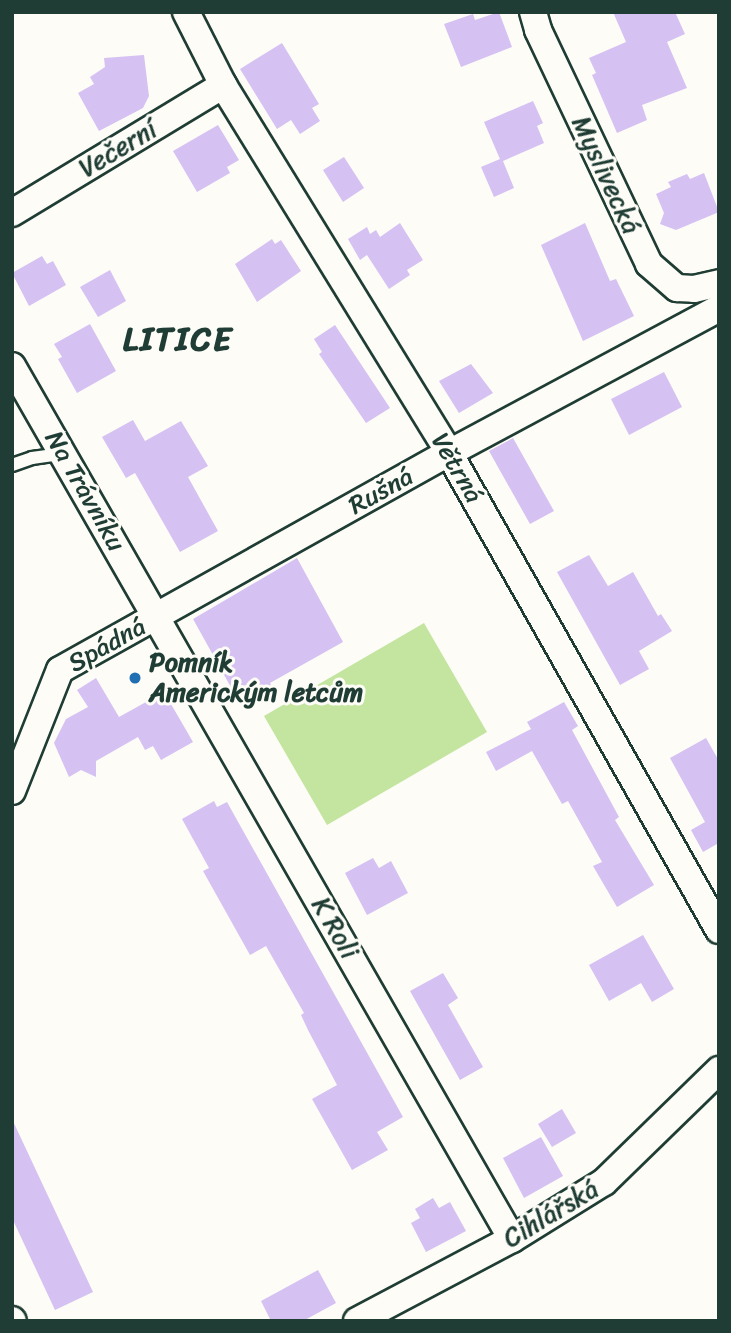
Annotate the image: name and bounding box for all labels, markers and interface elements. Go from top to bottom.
street label: Myslivecká [565,111,647,239]
street label: Večerní [74,114,162,184]
district label: LITICE [126,320,230,360]
street label: Na Trávníku [38,425,132,557]
street label: Větrná [425,427,489,509]
street label: Rušná [343,461,419,521]
street label: Spádná [63,611,151,679]
place label: Pomník Americkým letcům [149,647,363,708]
marker: Pomník Americkým letcům [127,670,143,686]
street label: K Roli [305,892,365,964]
street label: Cihlářská [498,1173,604,1255]

